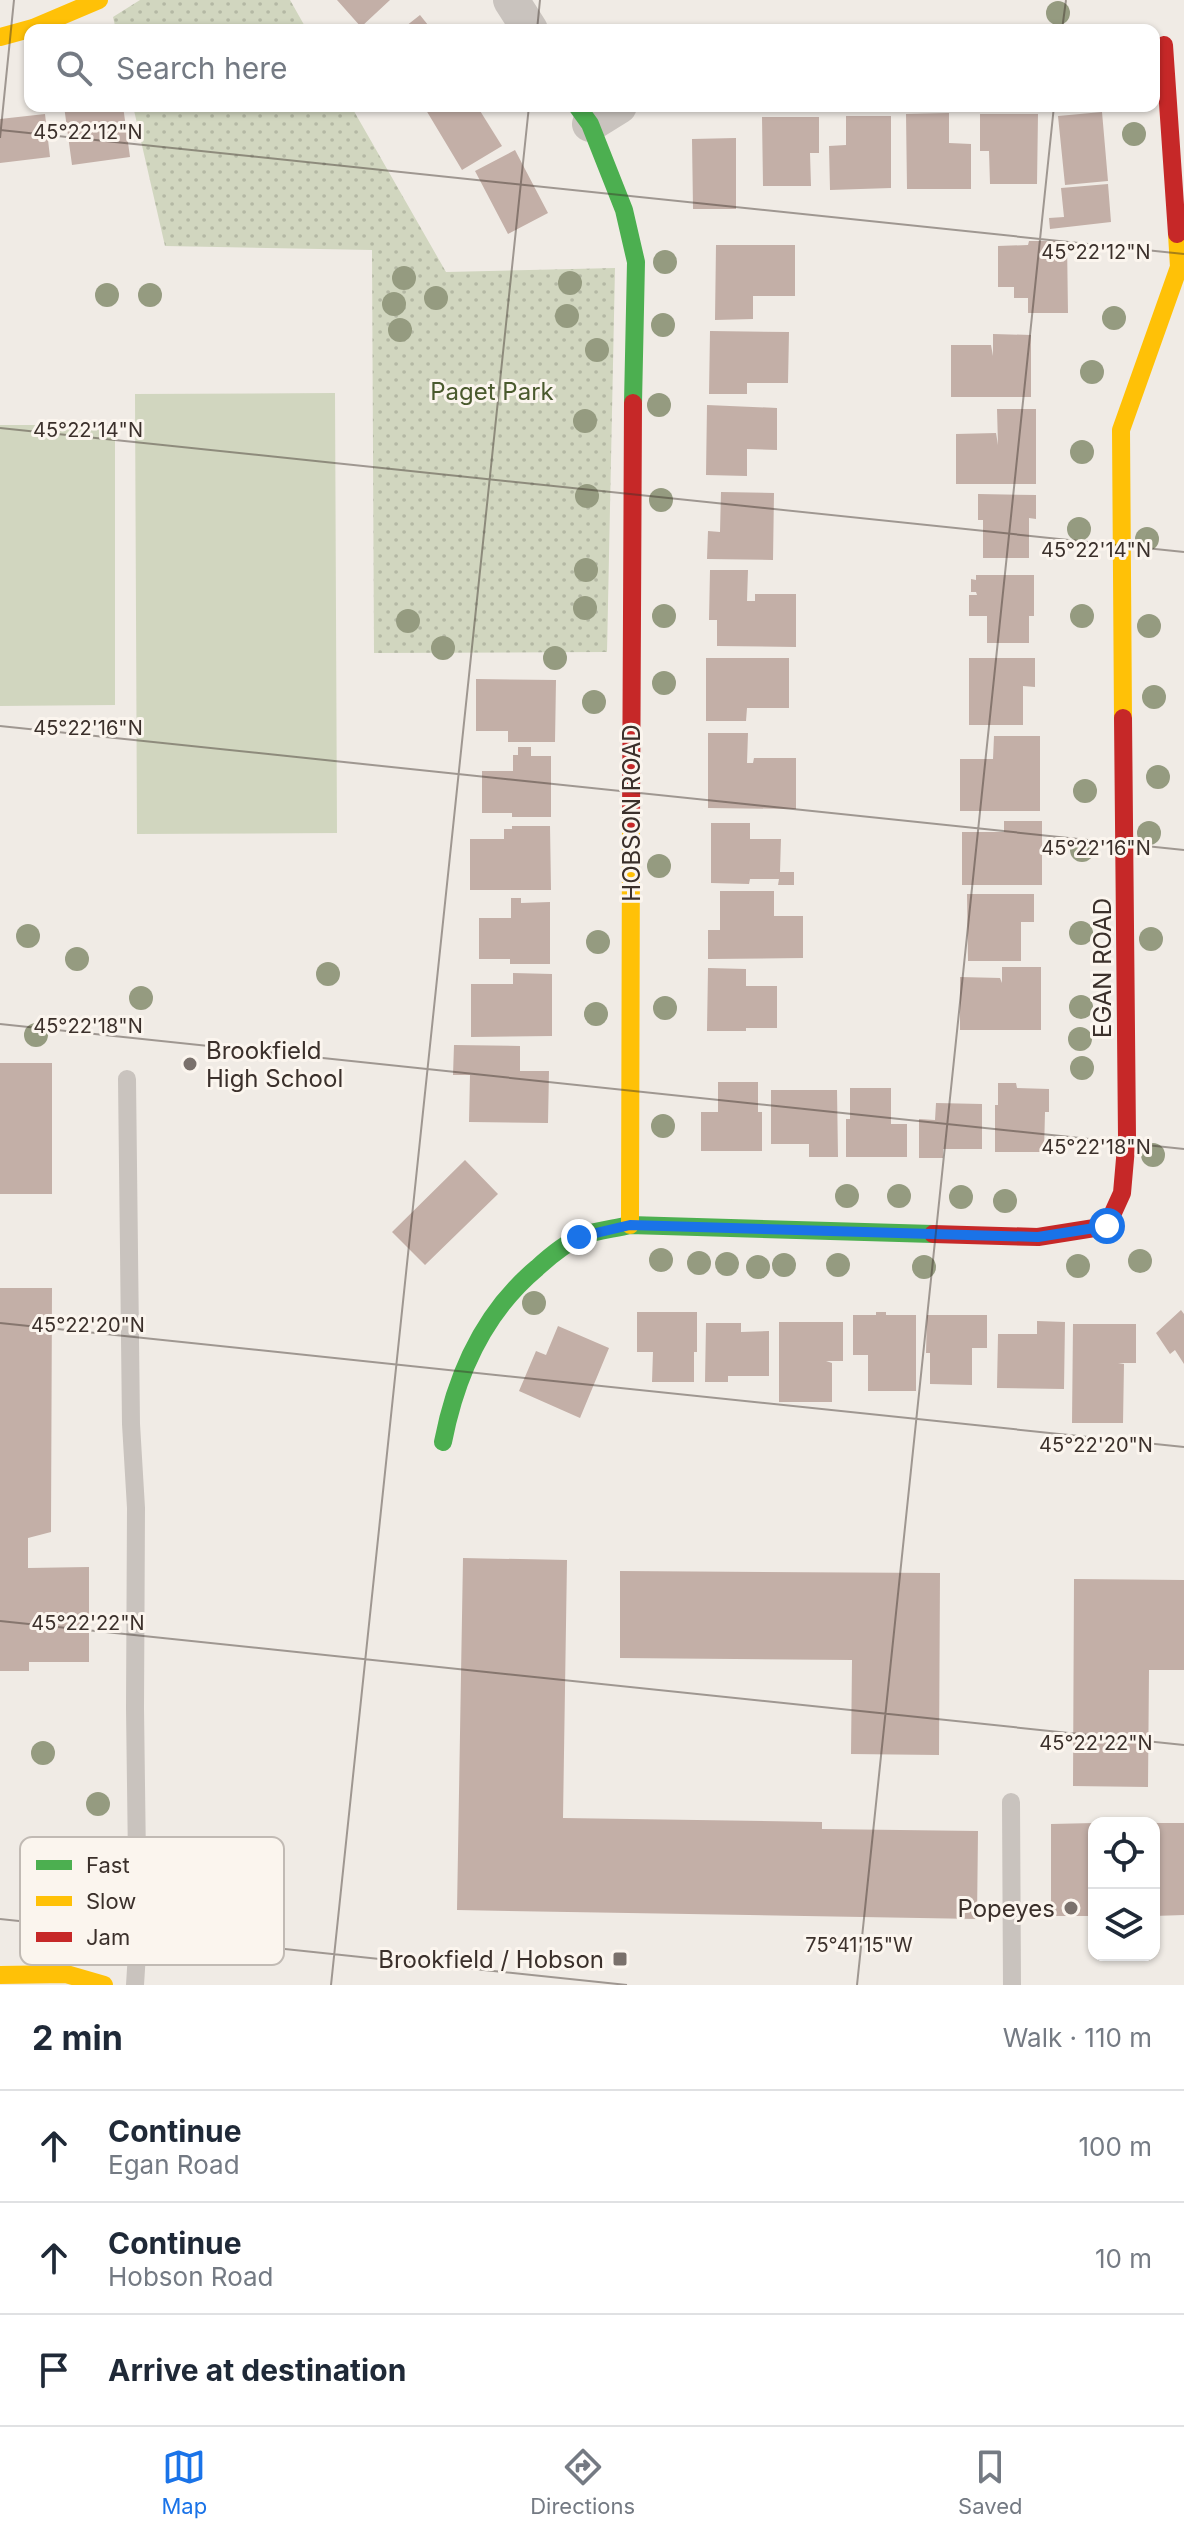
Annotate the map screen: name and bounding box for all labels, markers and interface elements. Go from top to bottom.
search box [24,24,1160,112]
icon: search [52,46,96,90]
text: Search here [116,50,288,86]
text: 45°22'12"N [33,120,143,144]
text: 45°22'12"N [1041,240,1151,264]
park label: Paget Park [430,377,554,406]
text: 45°22'14"N [33,418,143,442]
text: 45°22'14"N [1041,538,1151,562]
text: 45°22'16"N [33,716,143,740]
street label: HOBSON ROAD [617,724,646,902]
text: 45°22'16"N [1041,836,1151,860]
street label: EGAN ROAD [1088,898,1117,1038]
text: 45°22'18"N [33,1014,143,1038]
place label: Brookfield High School [206,1036,343,1093]
marker: Brookfield High School [181,1055,199,1073]
text: 45°22'18"N [1041,1135,1151,1159]
route start [1089,1208,1125,1244]
route end [561,1219,597,1255]
text: 45°22'20"N [31,1313,145,1337]
text: 45°22'20"N [1039,1433,1153,1457]
text: 45°22'22"N [31,1611,145,1635]
text: 45°22'22"N [1039,1731,1153,1755]
map controls [1088,1817,1160,1961]
button: locate [1088,1817,1160,1889]
legend [20,1837,284,1965]
text: Fast [86,1852,130,1878]
text: Slow [86,1888,136,1914]
button: layers [1088,1889,1160,1961]
place label: Popeyes [958,1894,1055,1923]
marker: Popeyes [1062,1899,1080,1917]
text: Jam [86,1924,130,1950]
text: 75°41'15"W [805,1933,913,1957]
place label: Brookfield / Hobson [378,1945,604,1974]
marker: Brookfield / Hobson [611,1950,629,1968]
text: 2 min [32,2017,123,2058]
text: Walk · 110 m [1003,2022,1152,2053]
text: Continue [108,2113,242,2149]
icon: ahead [32,2124,76,2168]
text: 100 m [1079,2131,1152,2162]
text: Egan Road [108,2149,240,2180]
text: Continue [108,2225,242,2261]
icon: ahead [32,2236,76,2280]
text: 10 m [1095,2243,1152,2274]
text: Hobson Road [108,2261,274,2292]
icon: arrive [32,2348,76,2392]
text: Arrive at destination [108,2352,406,2388]
tab: Map [162,2445,207,2519]
tab: Directions [530,2445,635,2519]
tab: Saved [958,2445,1022,2519]

